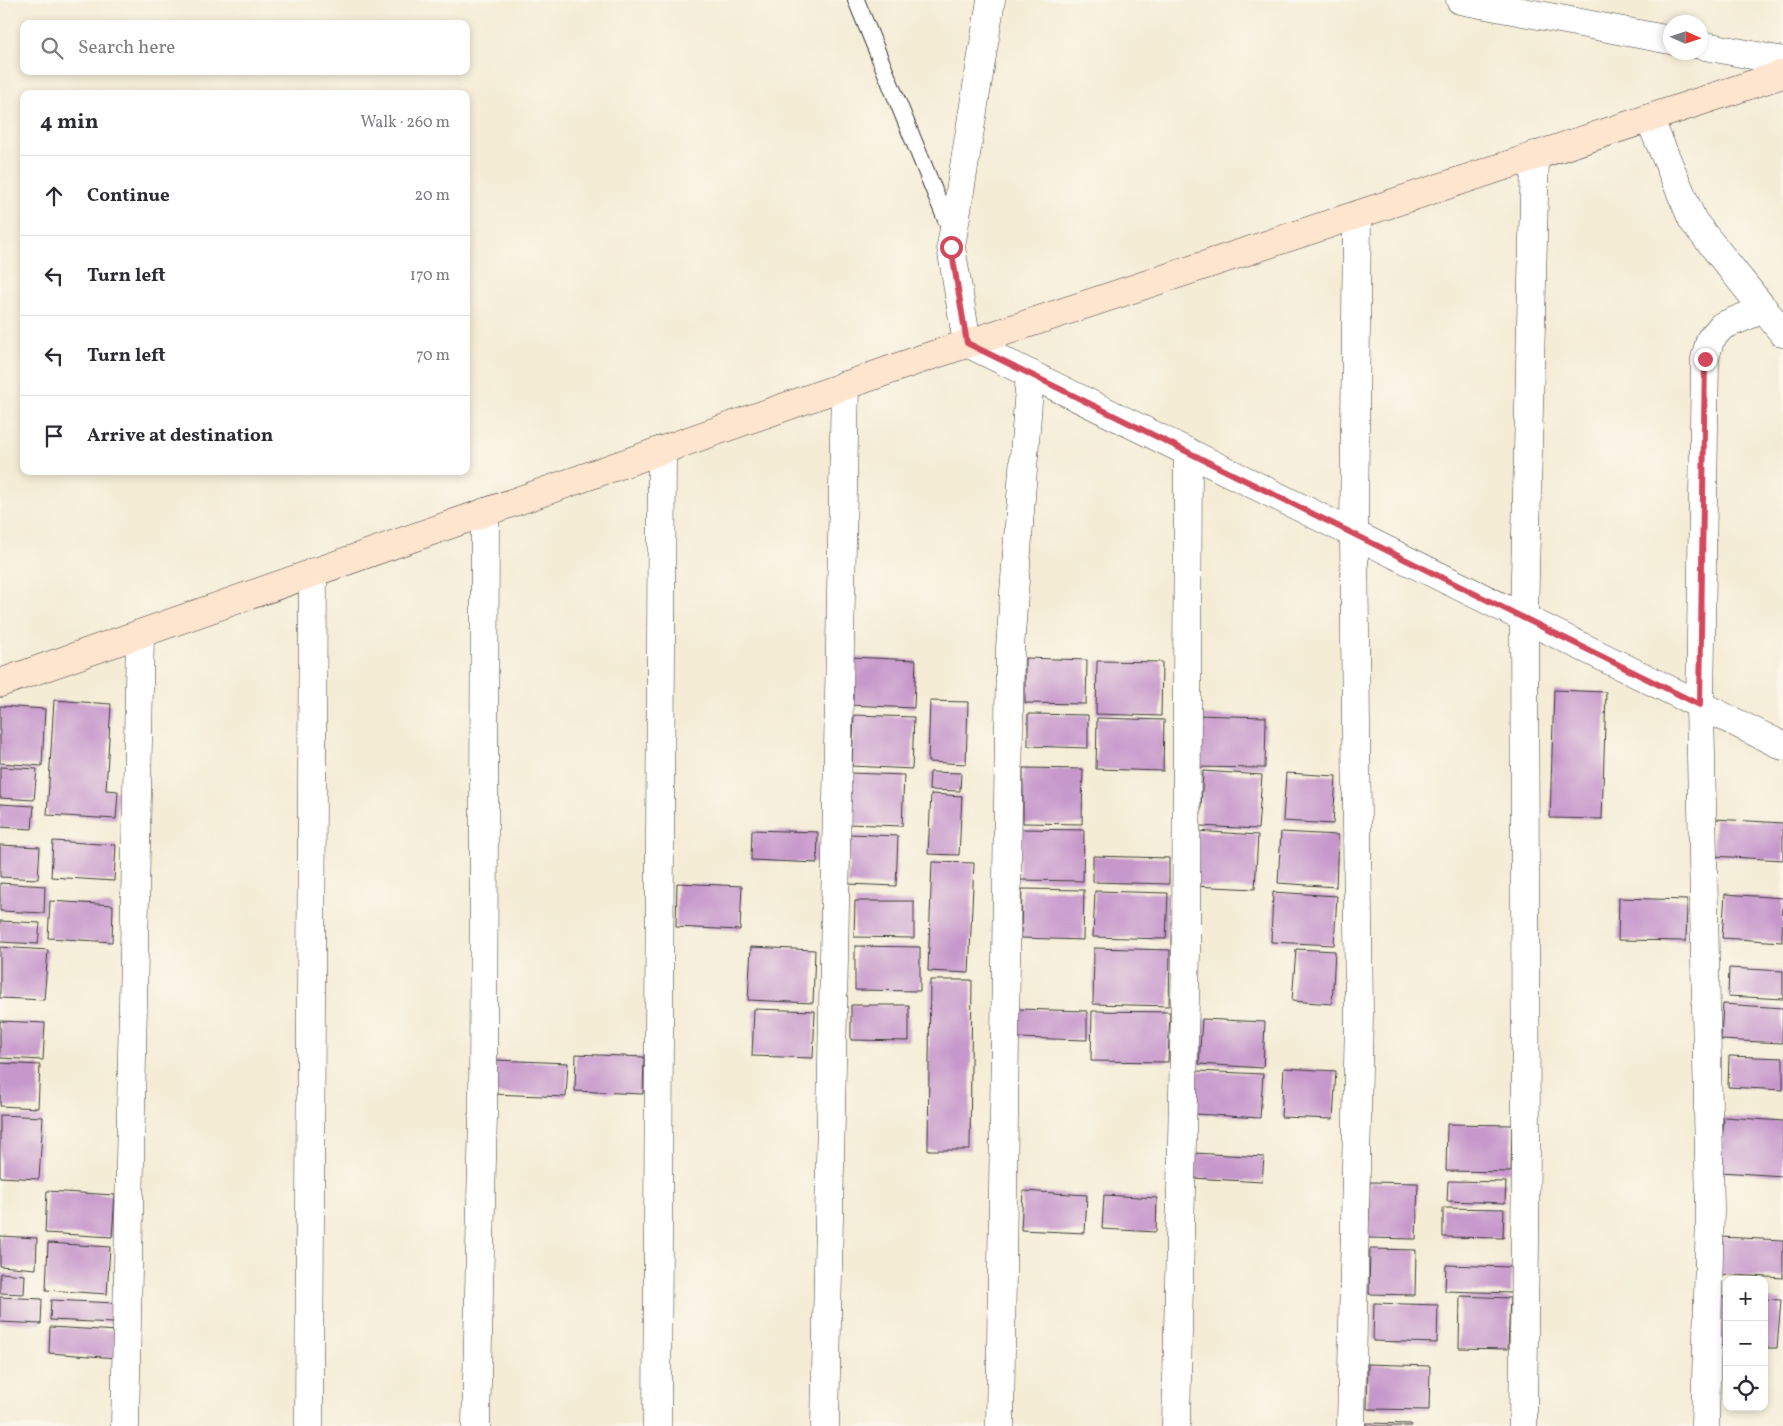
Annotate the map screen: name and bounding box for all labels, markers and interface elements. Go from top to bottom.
north arrow [1663,15,1708,60]
search box [20,20,470,75]
icon: search [38,34,66,62]
text: Search here [78,35,175,61]
text: 4 min [40,108,99,137]
text: Walk · 260 m [360,112,450,134]
icon: ahead [40,182,68,210]
text: Continue [87,183,170,209]
text: 20 m [415,185,450,207]
route start [940,236,963,259]
icon: left [40,262,68,290]
text: Turn left [87,263,166,289]
text: 170 m [410,265,450,287]
icon: left [40,342,68,370]
text: Turn left [87,343,166,369]
text: 70 m [416,345,450,367]
route end [1694,348,1717,371]
icon: arrive [40,422,68,450]
text: Arrive at destination [87,423,273,449]
map controls [1723,1276,1768,1411]
button: + [1723,1276,1768,1321]
button: − [1723,1321,1768,1366]
button: locate [1723,1366,1768,1411]

